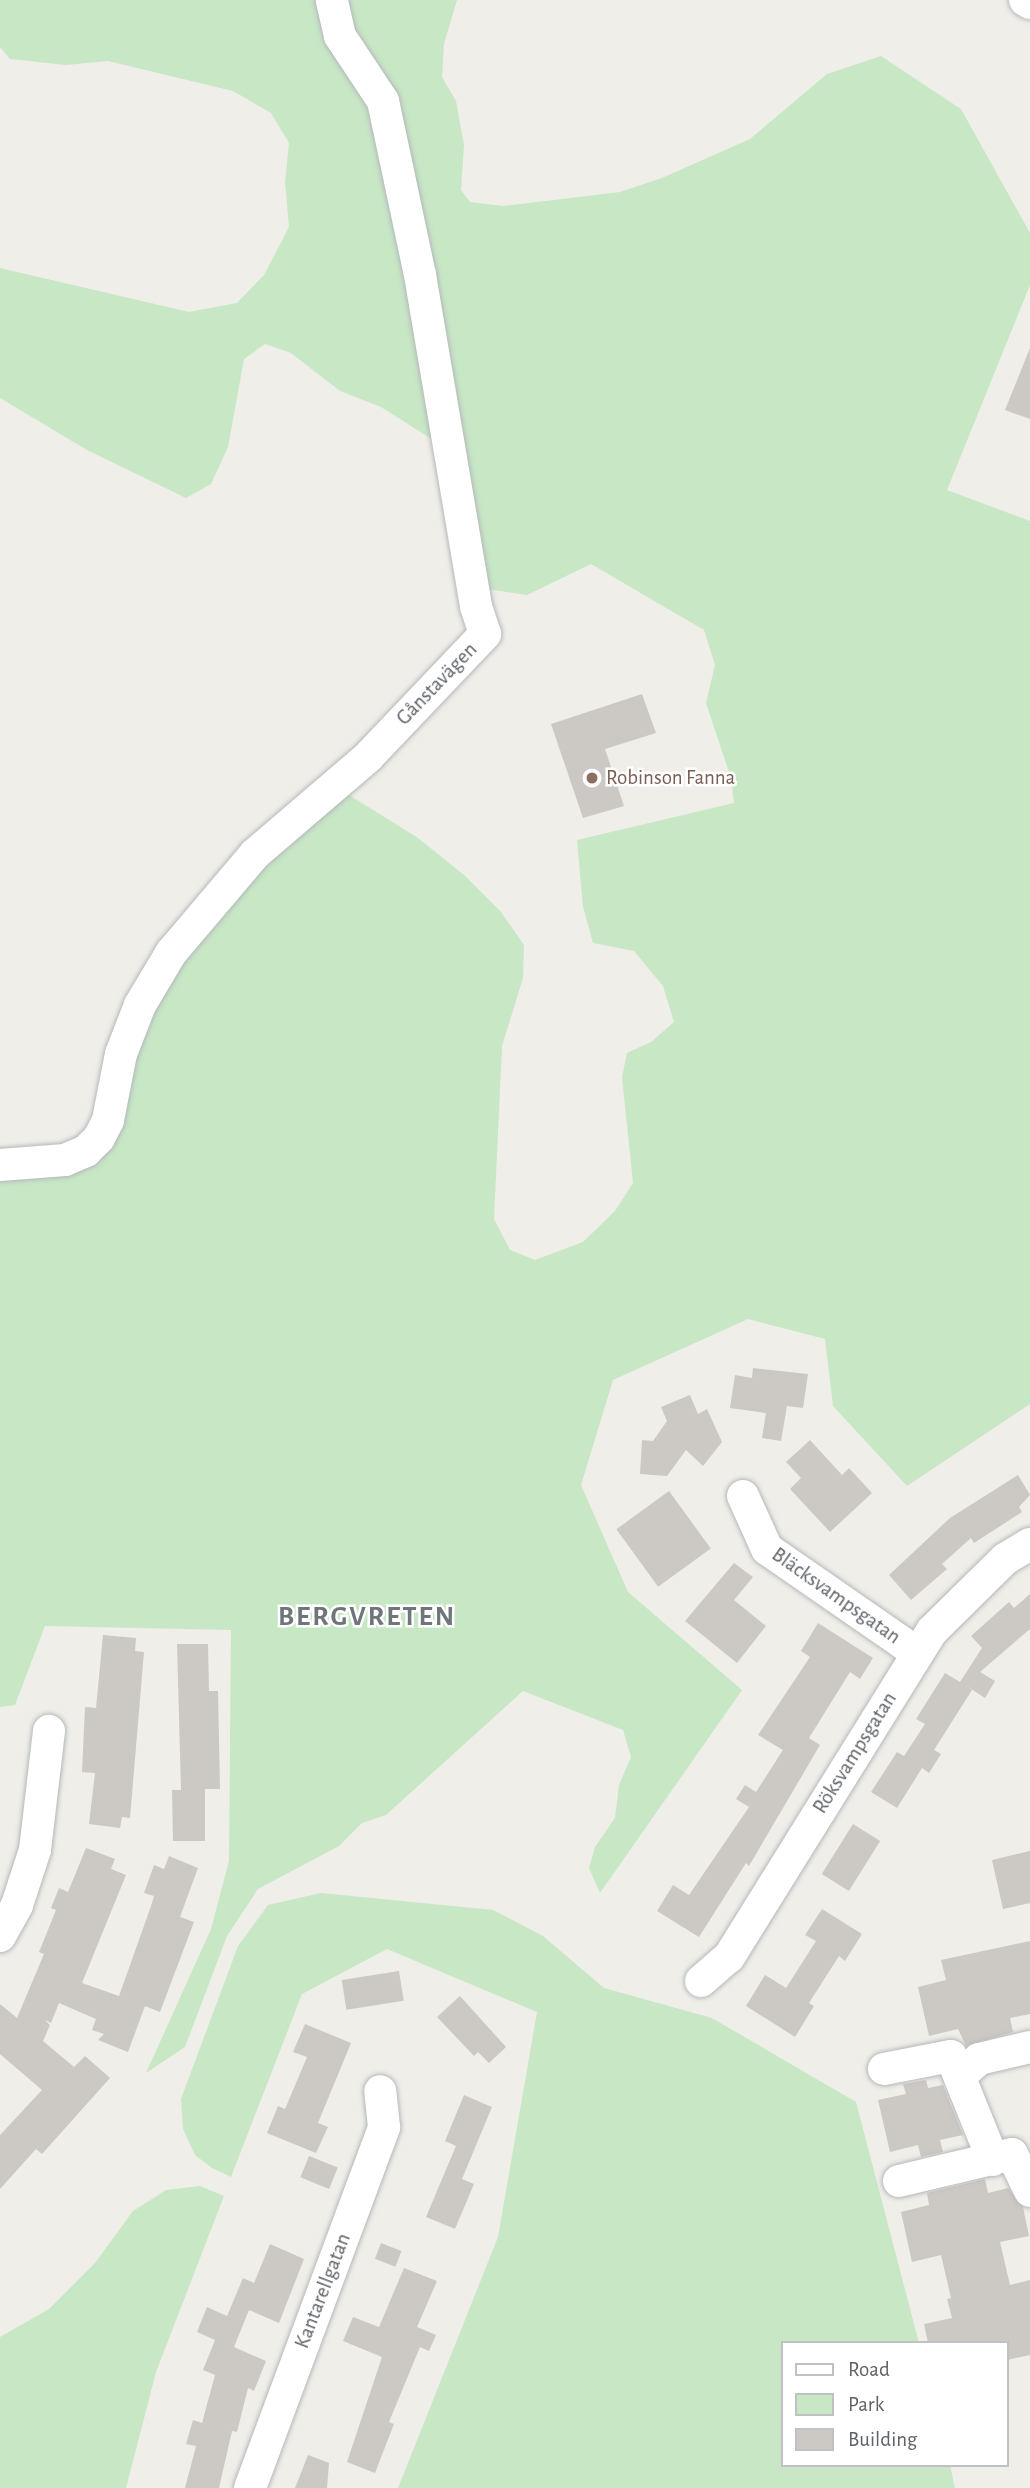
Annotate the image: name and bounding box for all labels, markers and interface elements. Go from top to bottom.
street label: Gånstavägen [391,637,483,731]
place label: Robinson Fanna [606,765,735,791]
marker: Robinson Fanna [584,770,600,786]
street label: Bläcksvampsgatan [767,1542,905,1650]
district label: BERGVRETEN [279,1600,455,1634]
street label: Röksvampsgatan [808,1688,902,1818]
street label: Kantarellgatan [290,2230,356,2352]
legend [782,2341,1009,2467]
text: Road [848,2359,890,2380]
text: Park [848,2394,884,2415]
text: Building [848,2429,917,2450]

